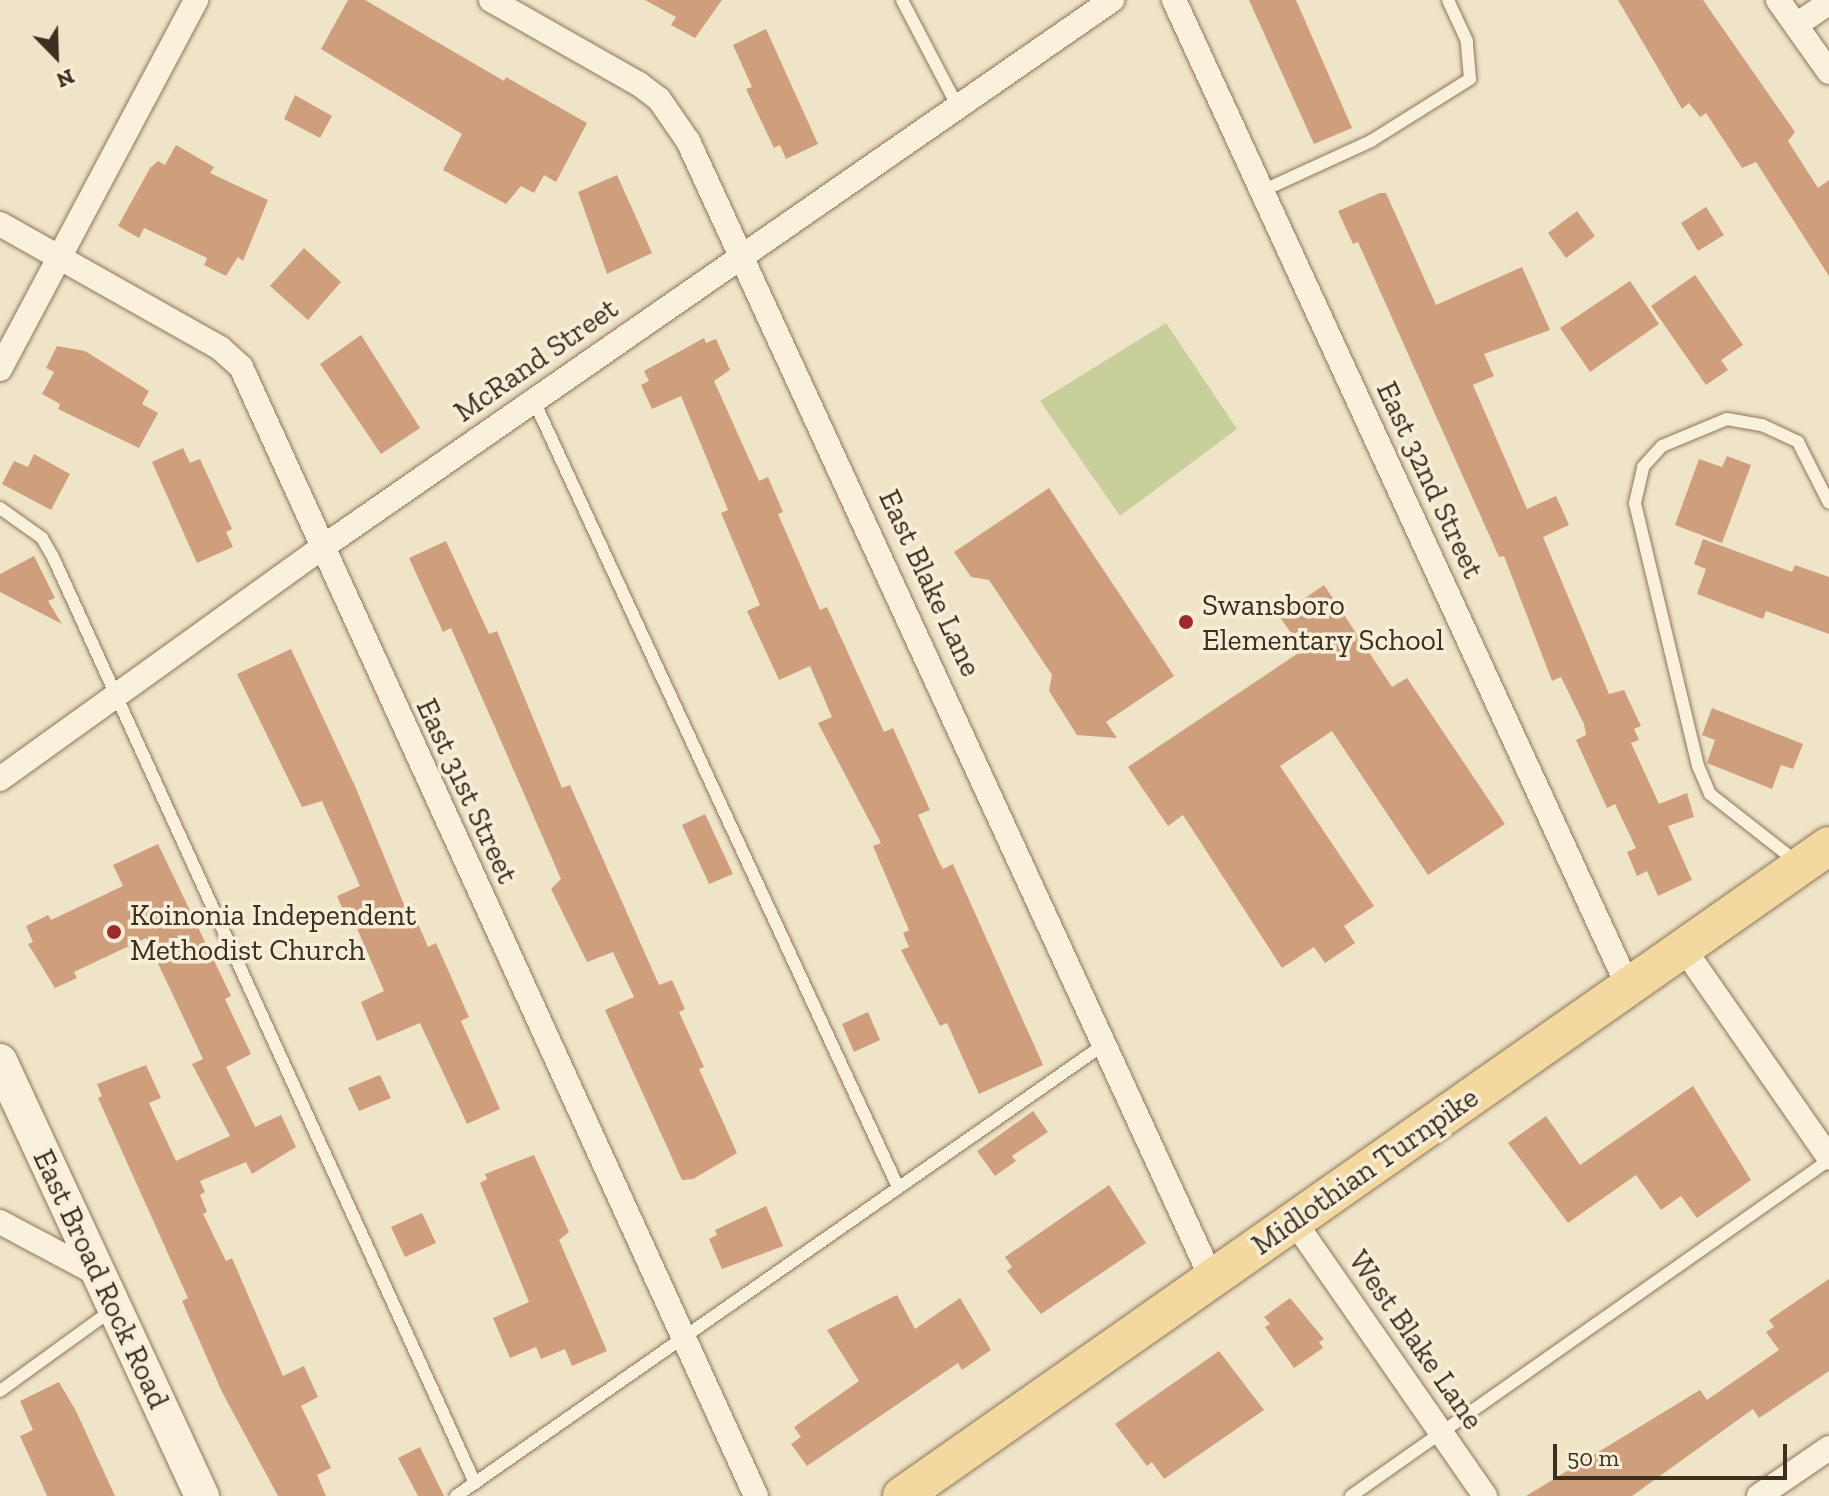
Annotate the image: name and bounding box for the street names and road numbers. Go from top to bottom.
street label: McRand Street [447,290,625,430]
street label: East 32nd Street [1369,376,1491,584]
street label: East Blake Lane [871,484,989,682]
street label: East 31st Street [409,693,525,889]
street label: Midlothian Turnpike [1245,1079,1485,1263]
street label: East Broad Rock Road [25,1144,177,1414]
street label: West Blake Lane [1341,1244,1491,1436]

